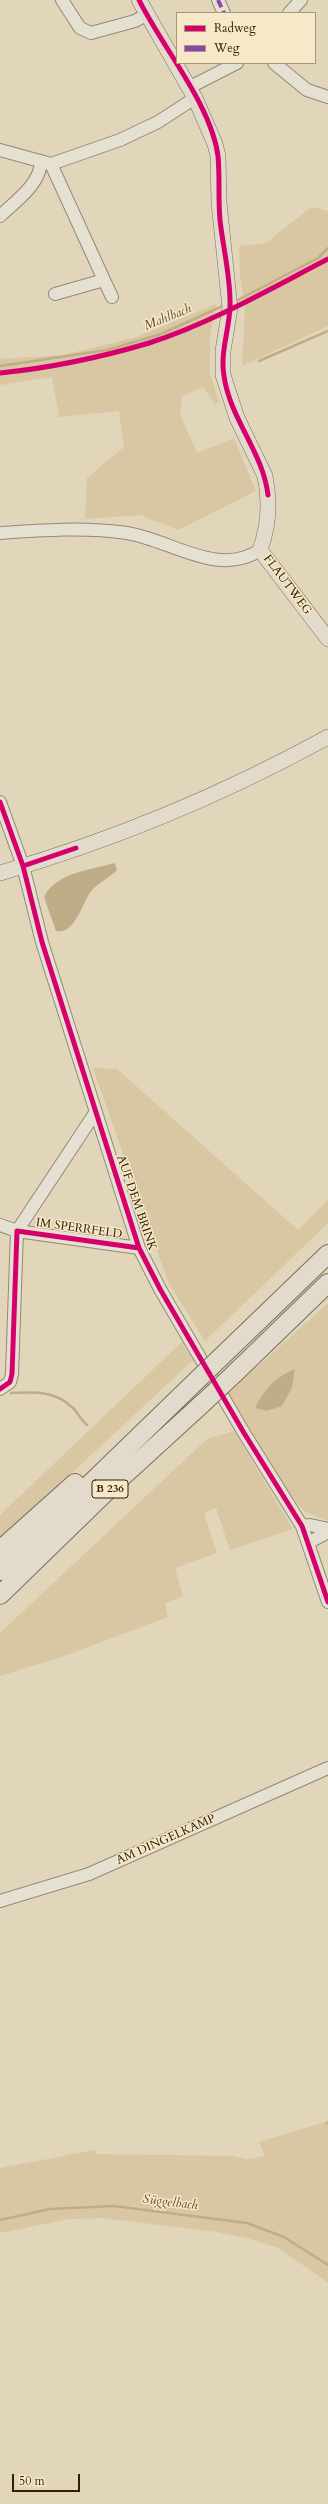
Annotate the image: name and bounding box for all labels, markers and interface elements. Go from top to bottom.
legend [176,12,316,64]
text: Radweg [214,20,256,36]
text: Weg [214,40,239,56]
water label: Mahlbach [142,301,194,335]
street label: FLAUTWEG [260,552,314,618]
street label: AUF DEM BRINK [113,1153,159,1253]
street label: IM SPERRFELD [35,1216,123,1242]
road number: B 236 [92,1480,128,1498]
street label: AM DINGELKAMP [114,1812,218,1868]
water label: Süggelbach [141,2192,199,2214]
scale bar [14,2466,82,2492]
text: 50 m [19,2473,45,2489]

